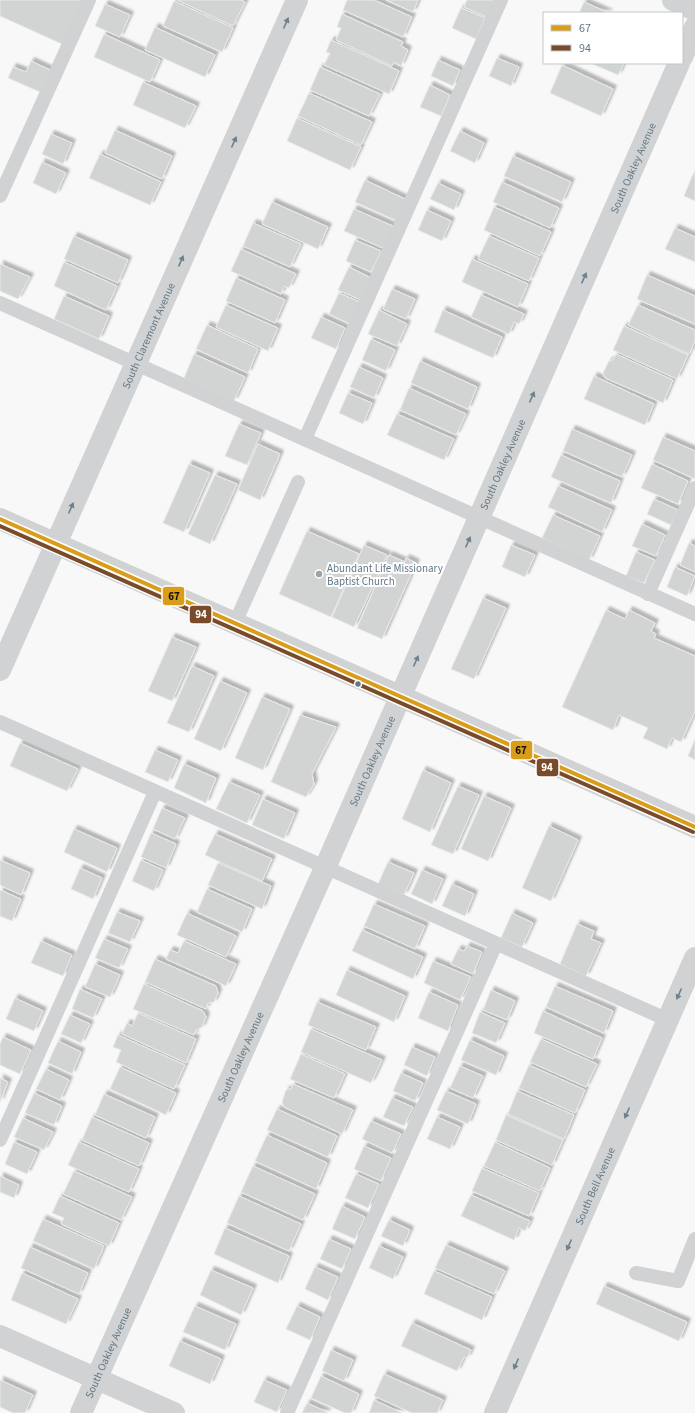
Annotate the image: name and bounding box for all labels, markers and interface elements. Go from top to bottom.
legend [543,12,683,64]
one-way arrow [283,18,289,29]
text: 67 [579,20,591,37]
text: 94 [579,40,591,57]
street label: South Oakley Avenue [606,120,660,216]
one-way arrow [231,137,237,148]
one-way arrow [178,256,184,267]
one-way arrow [581,273,587,284]
street label: South Claremont Avenue [118,280,179,391]
one-way arrow [528,391,535,403]
street label: South Oakley Avenue [476,416,529,512]
one-way arrow [68,502,75,514]
one-way arrow [465,536,471,547]
place label: Abundant Life Missionary Baptist Church [327,561,443,589]
marker: Abundant Life Missionary Baptist Church [314,569,324,579]
line badge: 67 [162,586,185,606]
text: 67 [168,589,180,604]
line badge: 94 [189,605,212,624]
text: 94 [195,607,207,622]
one-way arrow [413,655,419,666]
unlabelled marker [353,679,363,689]
street label: South Oakley Avenue [346,713,399,809]
line badge: 67 [510,740,533,760]
text: 67 [515,743,527,758]
line badge: 94 [536,758,559,777]
text: 94 [541,760,553,775]
one-way arrow [676,988,682,1000]
street label: South Oakley Avenue [214,1009,267,1105]
one-way arrow [624,1107,630,1119]
street label: South Bell Avenue [571,1144,619,1227]
one-way arrow [566,1239,572,1250]
street label: South Oakley Avenue [81,1305,135,1400]
one-way arrow [513,1358,519,1370]

